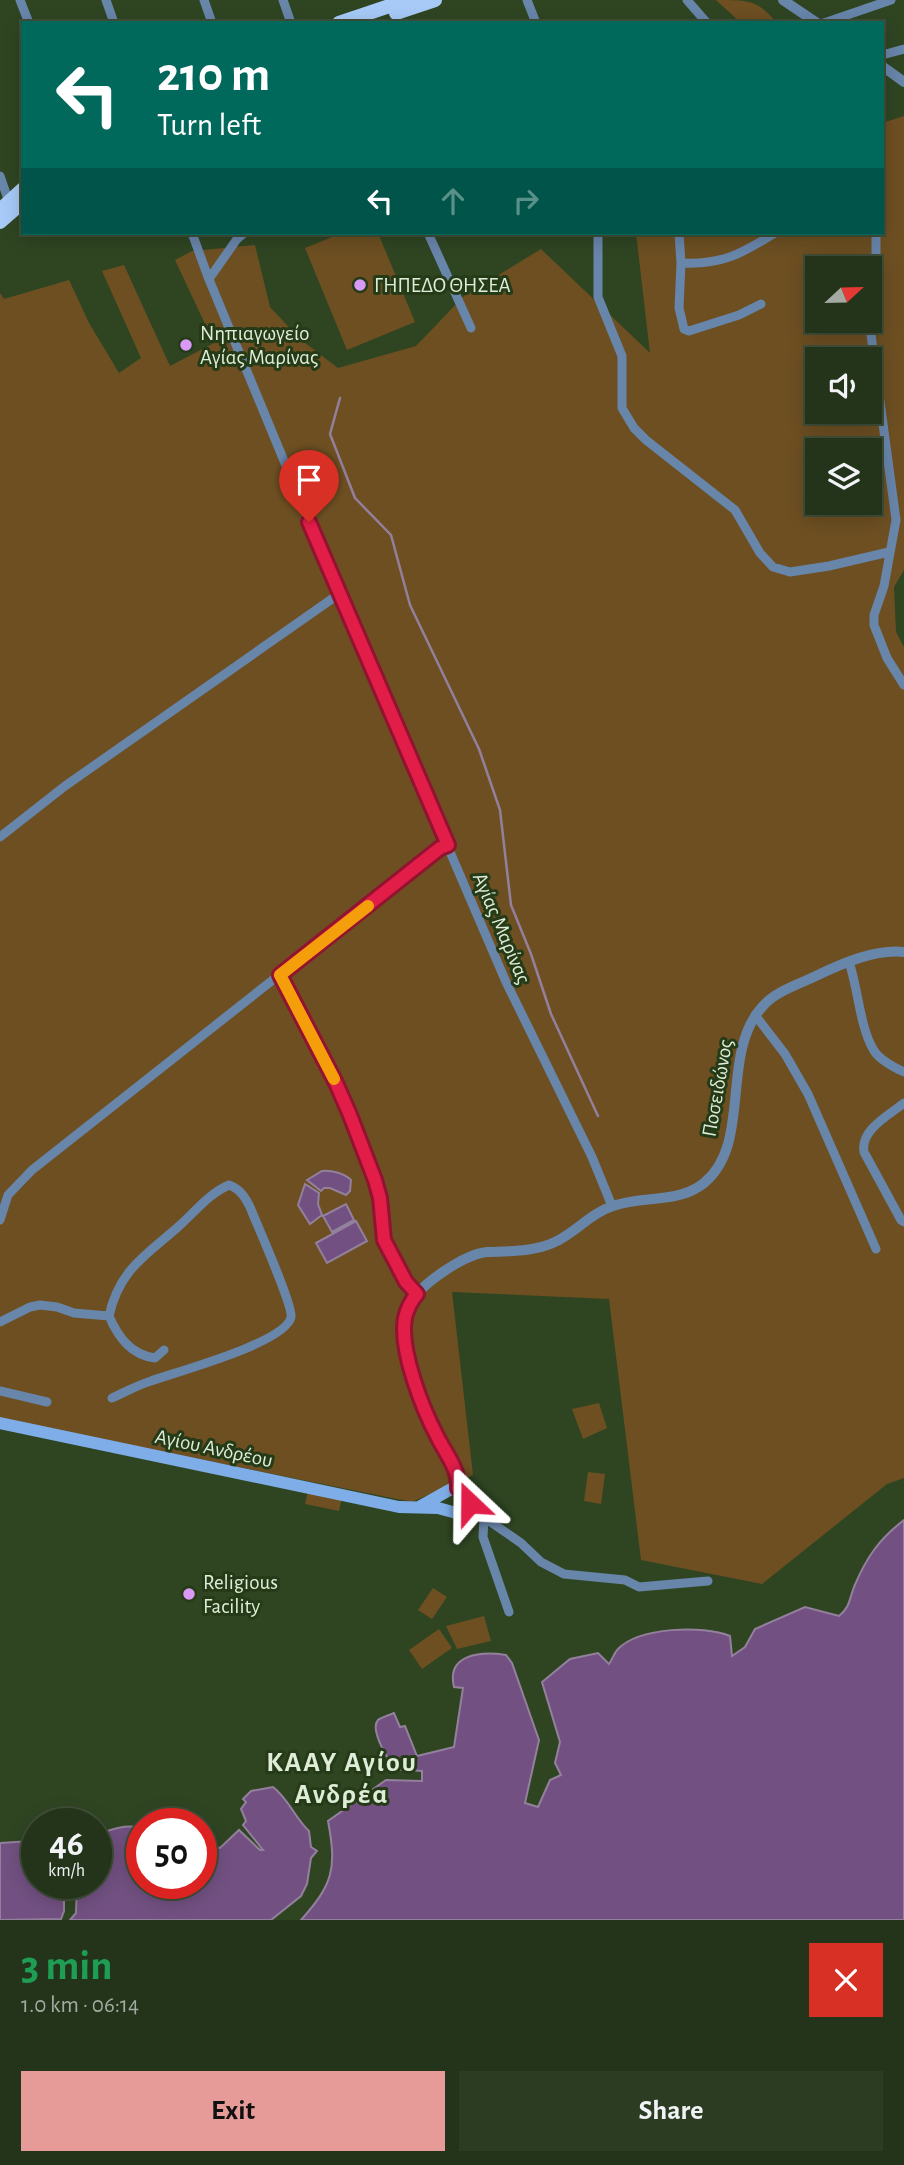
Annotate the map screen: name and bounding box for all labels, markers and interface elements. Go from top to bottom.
icon: left [42,49,133,140]
text: 210 m [157,51,270,100]
text: Turn left [157,109,261,141]
icon: left [361,182,399,220]
icon: ahead [434,182,472,220]
icon: right [507,182,545,220]
north arrow [805,256,882,332]
map controls [805,256,882,515]
place label: ΓΗΠΕΔΟ ΘΗΣΕΑ [374,275,511,296]
marker: ΓΗΠΕΔΟ ΘΗΣΕΑ [352,277,368,293]
place label: Νηπιαγωγείο Αγίας Μαρίνας [200,323,318,368]
marker: Νηπιαγωγείο Αγίας Μαρίνας [178,337,194,353]
button: sound [805,347,882,424]
button: layers [805,438,882,515]
pin [279,450,339,522]
icon: arrive [290,461,328,499]
street label: Αγίας Μαρίνας [469,870,534,987]
street label: Ποσειδώνος [699,1038,736,1138]
street label: Αγίου Ανδρέου [153,1426,275,1471]
position arrow [433,1466,507,1540]
place label: Religious Facility [203,1572,278,1617]
marker: Religious Facility [181,1586,197,1602]
district label: ΚΑΑΥ Αγίου Ανδρέα [266,1749,418,1809]
speed limit sign: 50 [126,1808,217,1899]
text: 46 [49,1827,84,1862]
text: km/h [48,1862,85,1880]
button: close [809,1943,883,2017]
text: 3 min [21,1945,113,1987]
text: 1.0 km · 06:14 [21,1994,139,2017]
button: Exit [21,2071,445,2151]
button: Share [459,2071,883,2151]

